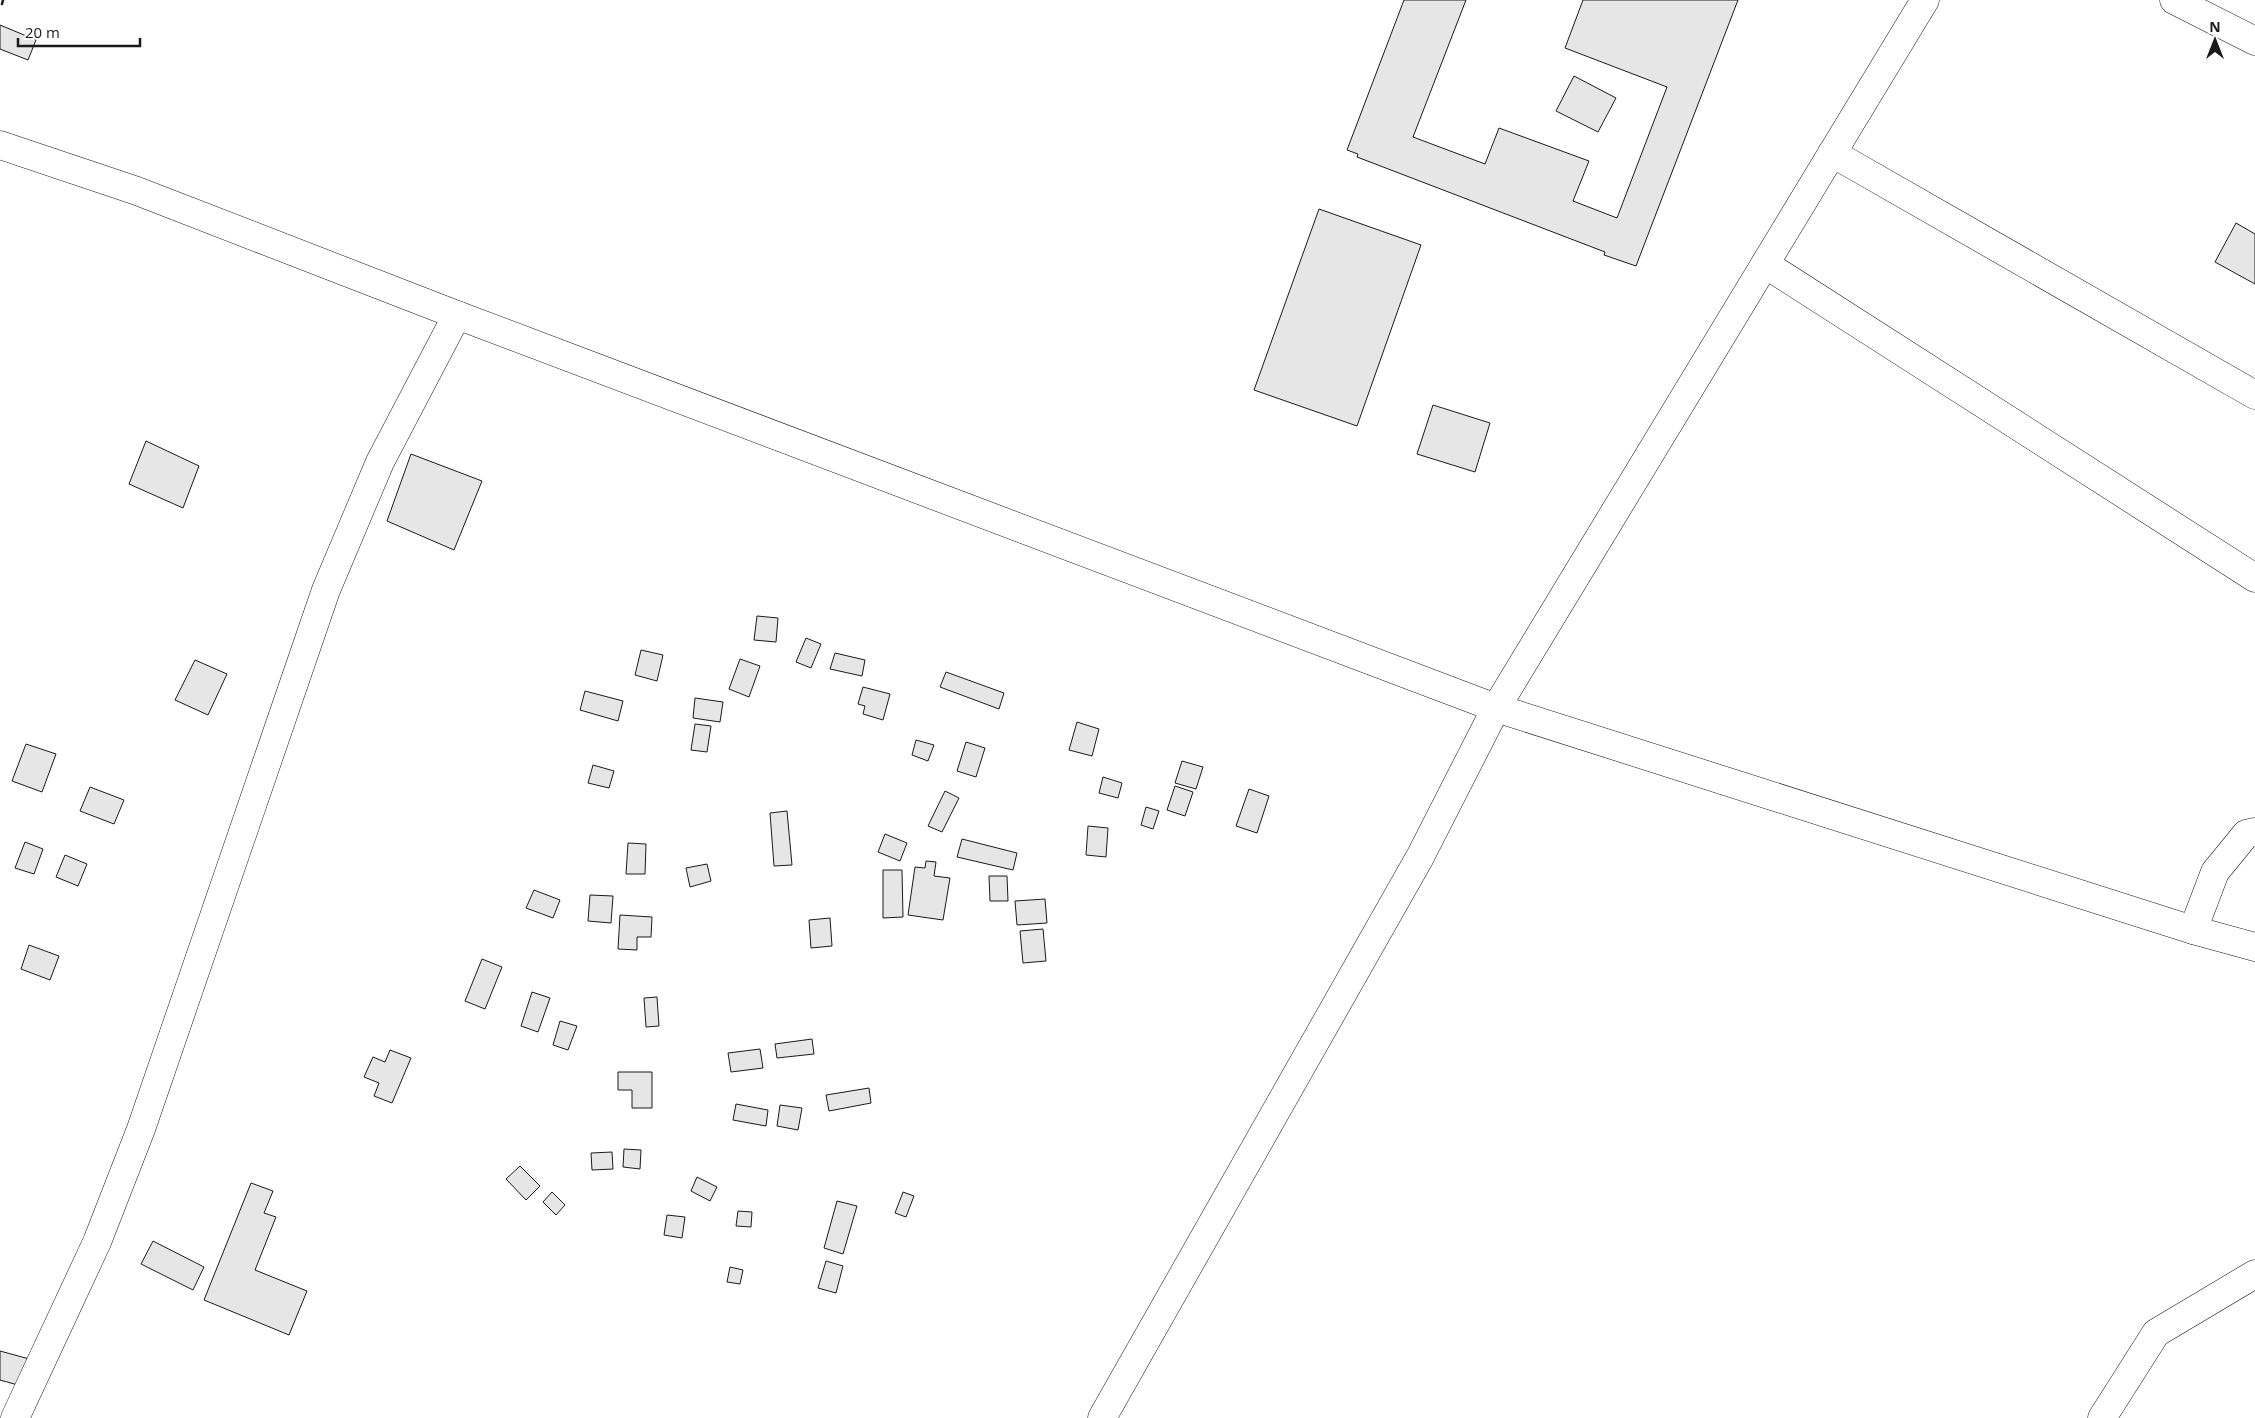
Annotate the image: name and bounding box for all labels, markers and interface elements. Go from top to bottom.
scale bar [18,15,140,47]
north arrow [2190,15,2240,65]
text: N [2209,17,2221,36]
text: 20 m [25,22,60,42]

